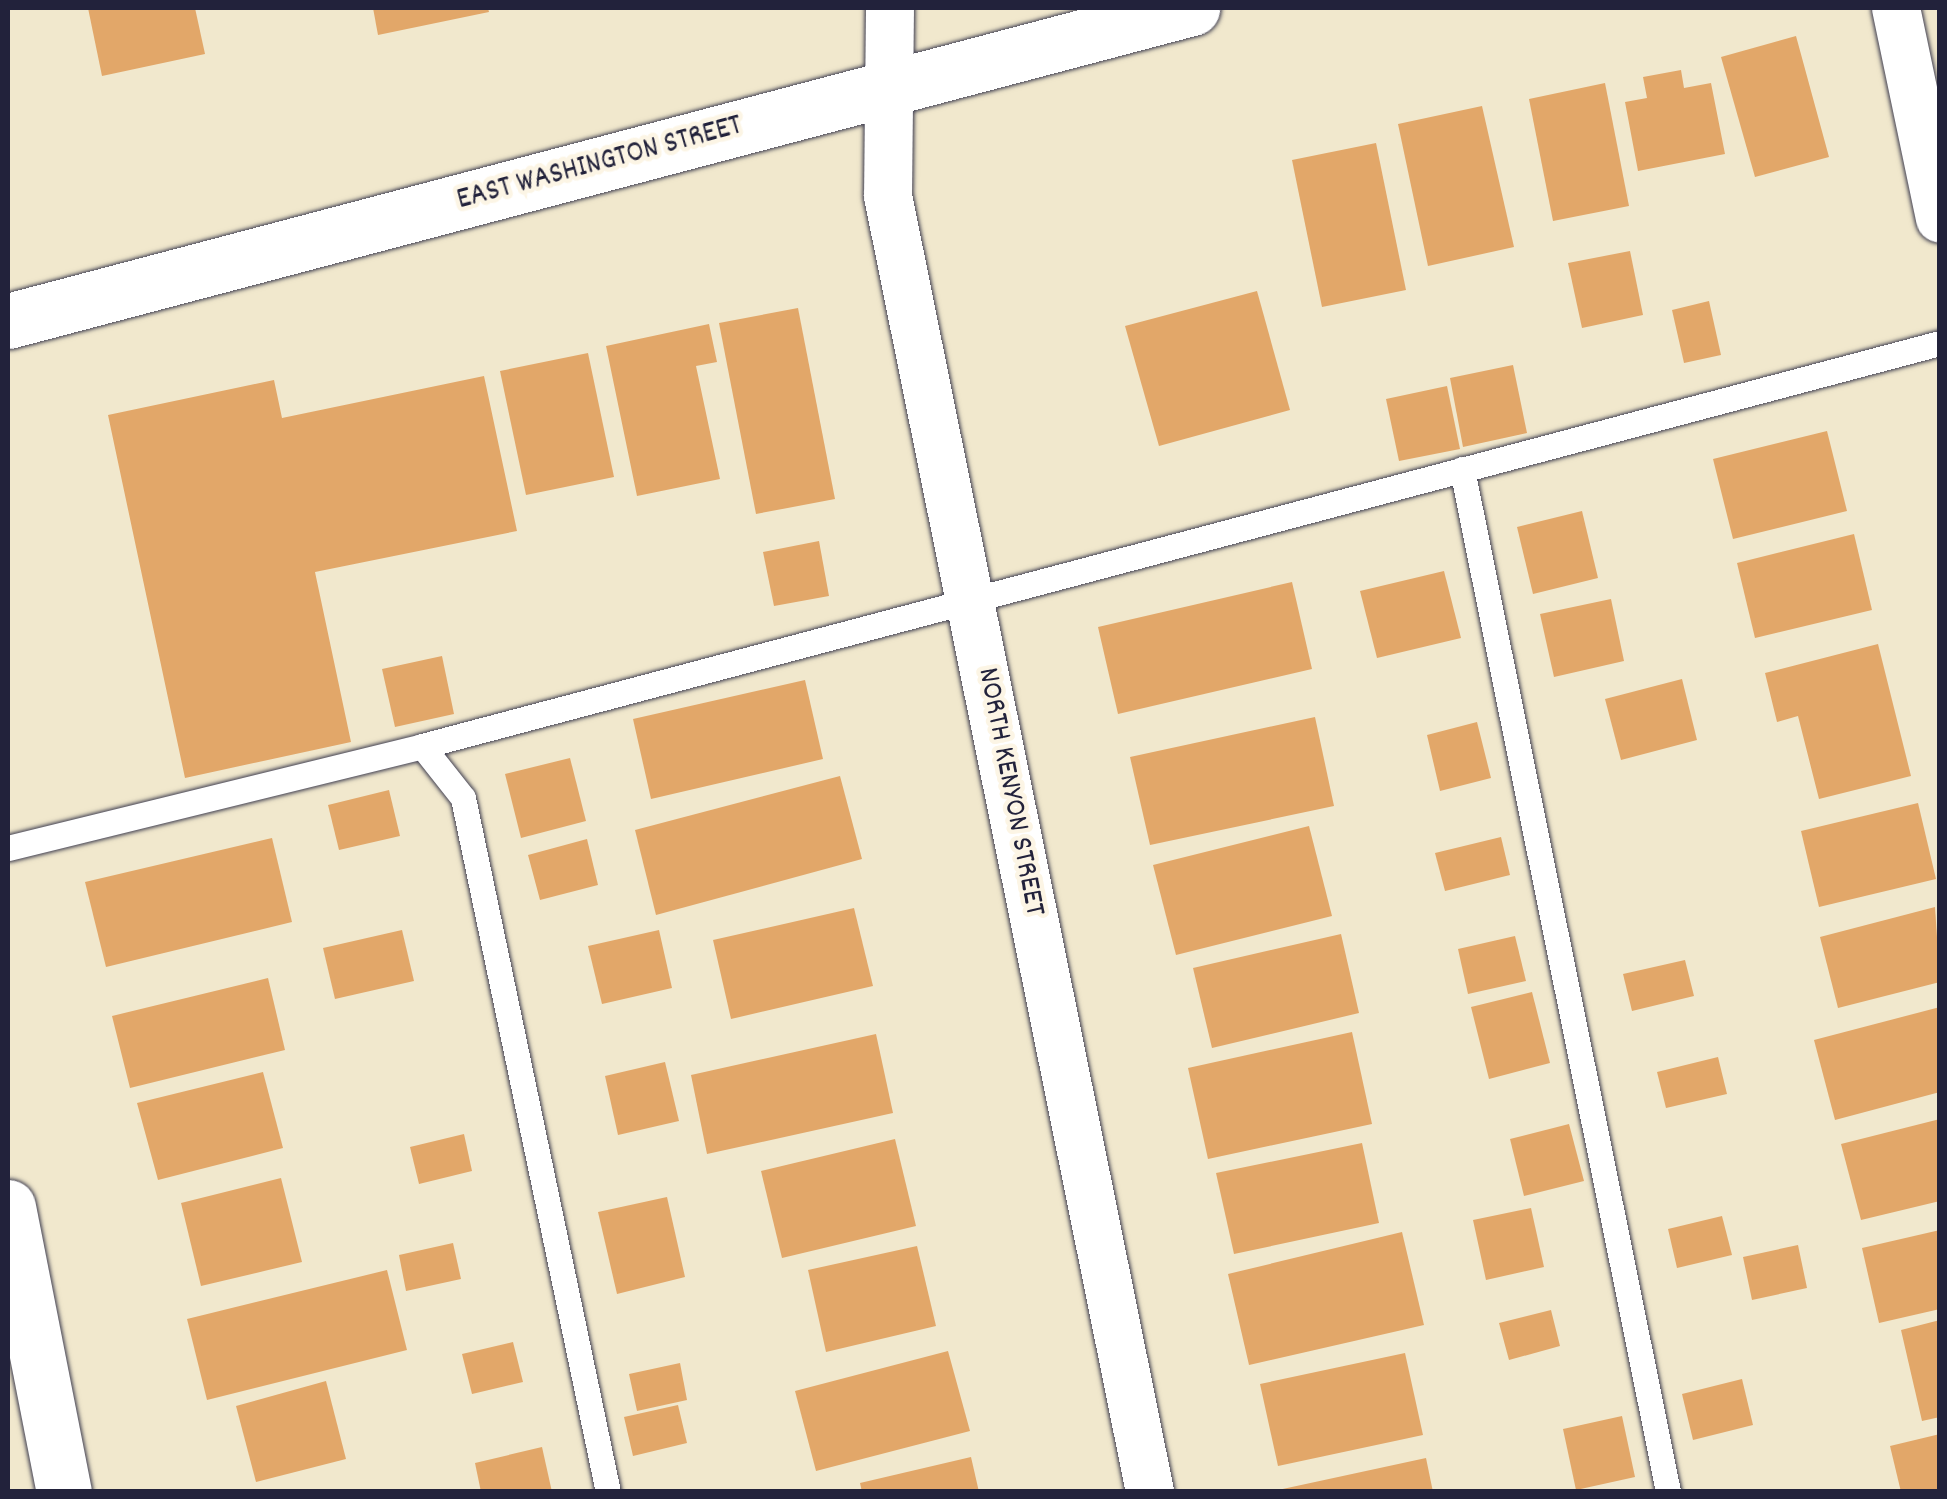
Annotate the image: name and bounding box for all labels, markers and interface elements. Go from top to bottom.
street label: EAST WASHINGTON STREET [454,110,746,220]
street label: NORTH KENYON STREET [967,665,1051,919]

